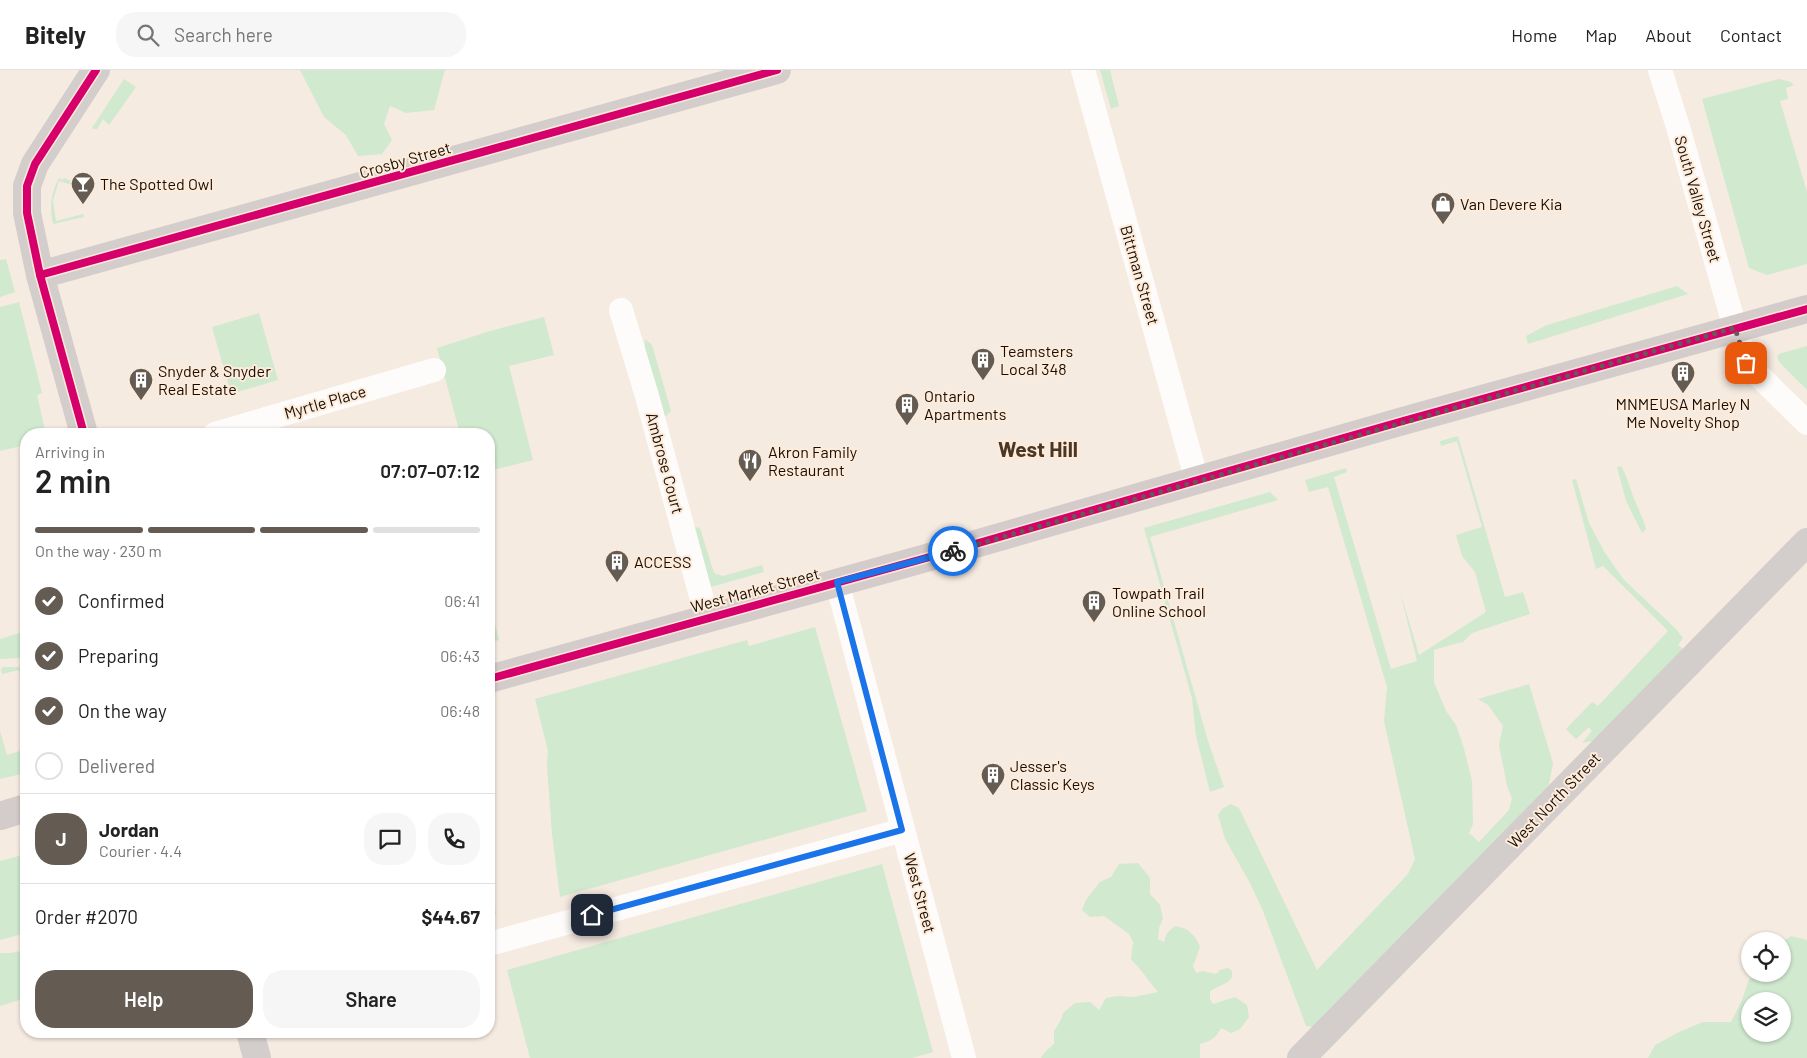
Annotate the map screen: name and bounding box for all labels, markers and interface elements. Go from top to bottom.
search box [116,12,466,57]
text: Bitely [25,20,86,49]
icon: search [134,21,162,49]
text: Search here [174,23,273,46]
text: Home [1511,24,1557,46]
text: Map [1585,24,1617,46]
text: About [1645,24,1692,46]
text: Contact [1720,24,1782,46]
street label: South Valley Street [1671,133,1726,264]
street label: Crosby Street [357,137,453,182]
bar icon: The Spotted Owl [70,171,96,205]
place label: The Spotted Owl [100,174,213,193]
shop icon: Van Devere Kia [1430,191,1456,225]
place label: Van Devere Kia [1460,194,1562,213]
street label: Bittman Street [1117,223,1164,327]
place label: Teamsters Local 348 [1000,341,1073,378]
pin [1725,342,1767,384]
building icon: Teamsters Local 348 [970,347,996,381]
icon: bag [1732,349,1760,377]
building icon: MNMEUSA Marley N Me Novelty Shop [1670,360,1696,394]
place label: Snyder & Snyder Real Estate [158,361,271,398]
building icon: Snyder & Snyder Real Estate [128,367,154,401]
street label: Myrtle Place [282,381,368,422]
place label: Ontario Apartments [924,386,1006,423]
building icon: Ontario Apartments [894,392,920,426]
place label: MNMEUSA Marley N Me Novelty Shop [1616,394,1750,431]
street label: Ambrose Court [643,410,688,516]
district label: West Hill [998,436,1078,461]
text: Arriving in [35,442,105,461]
place label: Akron Family Restaurant [768,442,858,479]
restaurant icon: Akron Family Restaurant [737,448,763,482]
text: 07:07–07:12 [380,459,480,482]
text: 2 min [35,461,111,499]
courier [928,526,978,576]
icon: bike [939,537,967,565]
text: On the way · 230 m [35,541,162,560]
building icon: ACCESS [604,549,630,583]
place label: ACCESS [634,552,691,571]
street label: West Market Street [688,563,821,616]
place label: Towpath Trail Online School [1112,583,1206,620]
icon: check [35,587,63,615]
text: Confirmed [78,589,165,612]
building icon: Towpath Trail Online School [1081,589,1107,623]
text: 06:41 [444,591,480,610]
icon: check [35,642,63,670]
text: Preparing [78,644,159,667]
text: 06:43 [440,646,480,665]
icon: check [35,697,63,725]
text: On the way [78,699,167,722]
text: 06:48 [440,701,480,720]
street label: West North Street [1503,748,1604,851]
text: Delivered [78,754,155,777]
place label: Jesser's Classic Keys [1010,756,1095,793]
building icon: Jesser's Classic Keys [980,762,1006,796]
button: chat [364,813,416,865]
button: phone [428,813,480,865]
text: Jordan [99,818,159,841]
text: J [55,827,67,850]
text: Courier · 4.4 [99,841,182,860]
street label: West Street [901,851,940,935]
pin [571,894,613,936]
icon: home [578,901,606,929]
text: Order #2070 [35,905,138,928]
text: $44.67 [421,905,480,928]
map controls [1741,932,1791,1042]
button: locate [1741,932,1791,982]
button: Help [35,970,253,1028]
button: Share [263,970,480,1028]
button: layers [1741,992,1791,1042]

